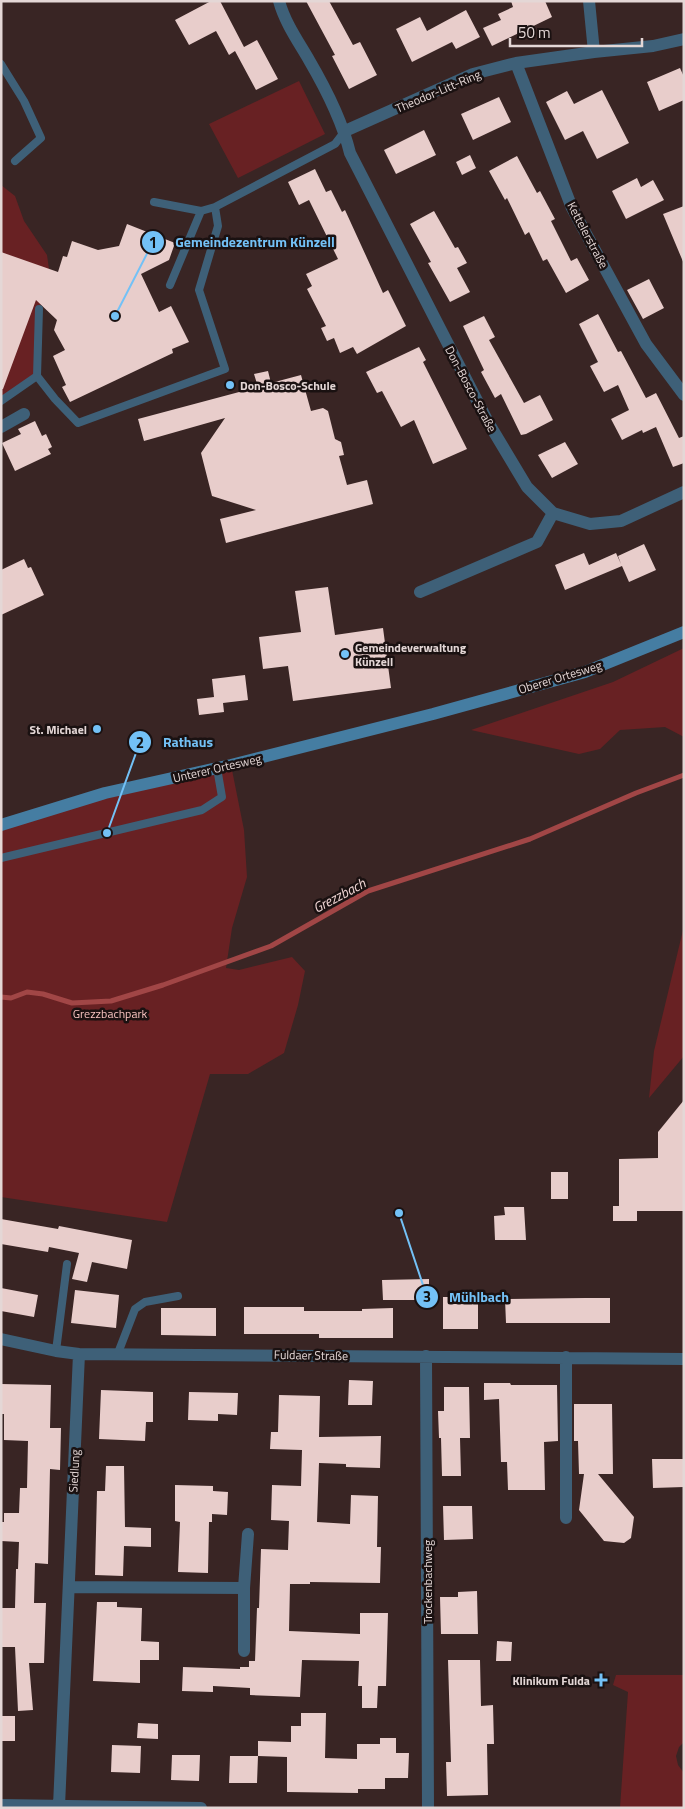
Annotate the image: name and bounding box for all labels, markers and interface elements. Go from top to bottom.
scale bar [510,15,642,47]
text: 50 m [518,21,551,44]
street label: Theodor-Litt-Ring [392,64,484,118]
street label: Kettelerstraße [562,198,614,272]
callout: Gemeindezentrum Künzell [140,228,345,257]
text: 1 [149,231,157,254]
text: Gemeindezentrum Künzell [175,231,335,252]
street label: Don-Bosco-Straße [440,342,502,436]
place label: Don-Bosco-Schule [240,376,336,395]
marker: Don-Bosco-Schule [224,379,236,391]
place label: Gemeindeverwaltung Künzell [355,638,467,671]
marker: Gemeindeverwaltung Künzell [339,648,351,660]
street label: Oberer Ortesweg [516,655,604,699]
place label: St. Michael [30,720,87,739]
marker: St. Michael [91,723,103,735]
callout: Rathaus [128,728,223,757]
text: 2 [136,731,144,754]
text: Rathaus [163,731,213,752]
street label: Unterer Ortesweg [171,749,263,787]
water label: Grezzbach [309,872,370,918]
park label: Grezzbachpark [73,1004,148,1023]
callout: Mühlbach [414,1283,519,1312]
text: 3 [423,1285,431,1308]
text: Mühlbach [449,1286,509,1307]
street label: Fuldaer Straße [274,1345,348,1365]
street label: Siedlung [63,1449,85,1493]
street label: Trockenbachweg [418,1540,437,1624]
place label: Klinikum Fulda [512,1671,590,1690]
marker: Klinikum Fulda [594,1673,608,1687]

